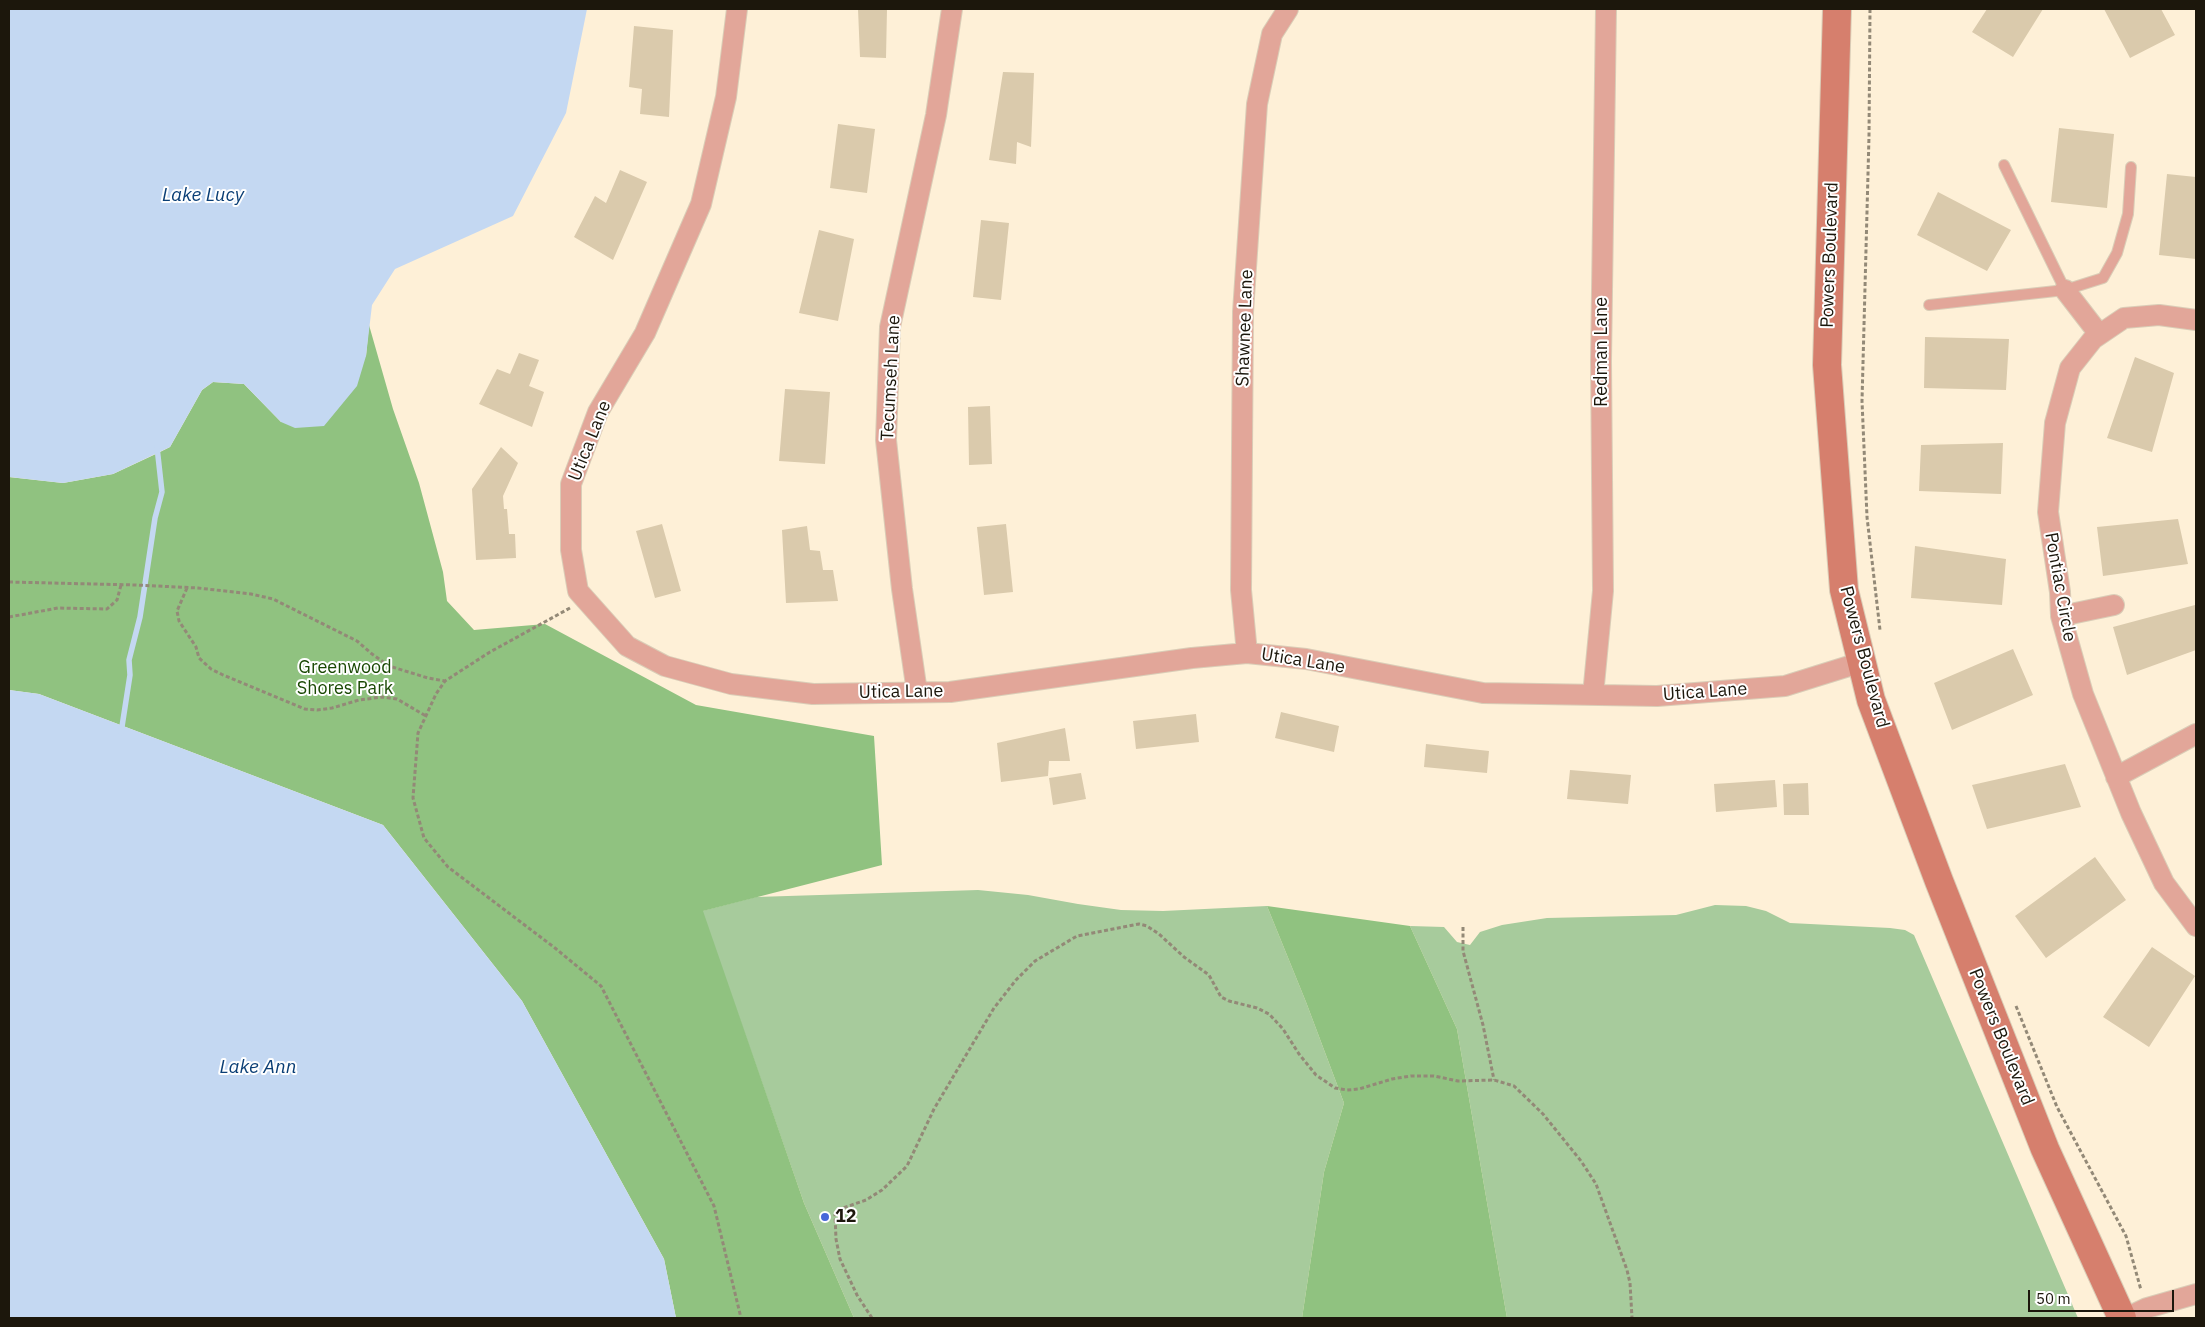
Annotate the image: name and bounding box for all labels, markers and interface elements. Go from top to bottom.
street label: Powers Boulevard [1817,182,1843,328]
water label: Lake Lucy [162,185,244,207]
street label: Shawnee Lane [1232,269,1258,387]
street label: Redman Lane [1591,297,1613,407]
street label: Tecumseh Lane [877,315,905,441]
street label: Utica Lane [564,398,616,484]
street label: Pontiac Circle [2040,531,2080,643]
street label: Powers Boulevard [1835,584,1893,730]
street label: Utica Lane [1260,644,1346,678]
park label: Greenwood Shores Park [297,657,393,700]
street label: Utica Lane [1662,678,1748,706]
street label: Utica Lane [858,680,944,704]
street label: Powers Boulevard [1964,965,2038,1109]
water label: Lake Ann [220,1057,296,1079]
place label: 12 [835,1206,857,1228]
marker: 12 [819,1211,831,1223]
scale bar [2030,1280,2176,1312]
text: 50 m [2036,1289,2071,1308]

